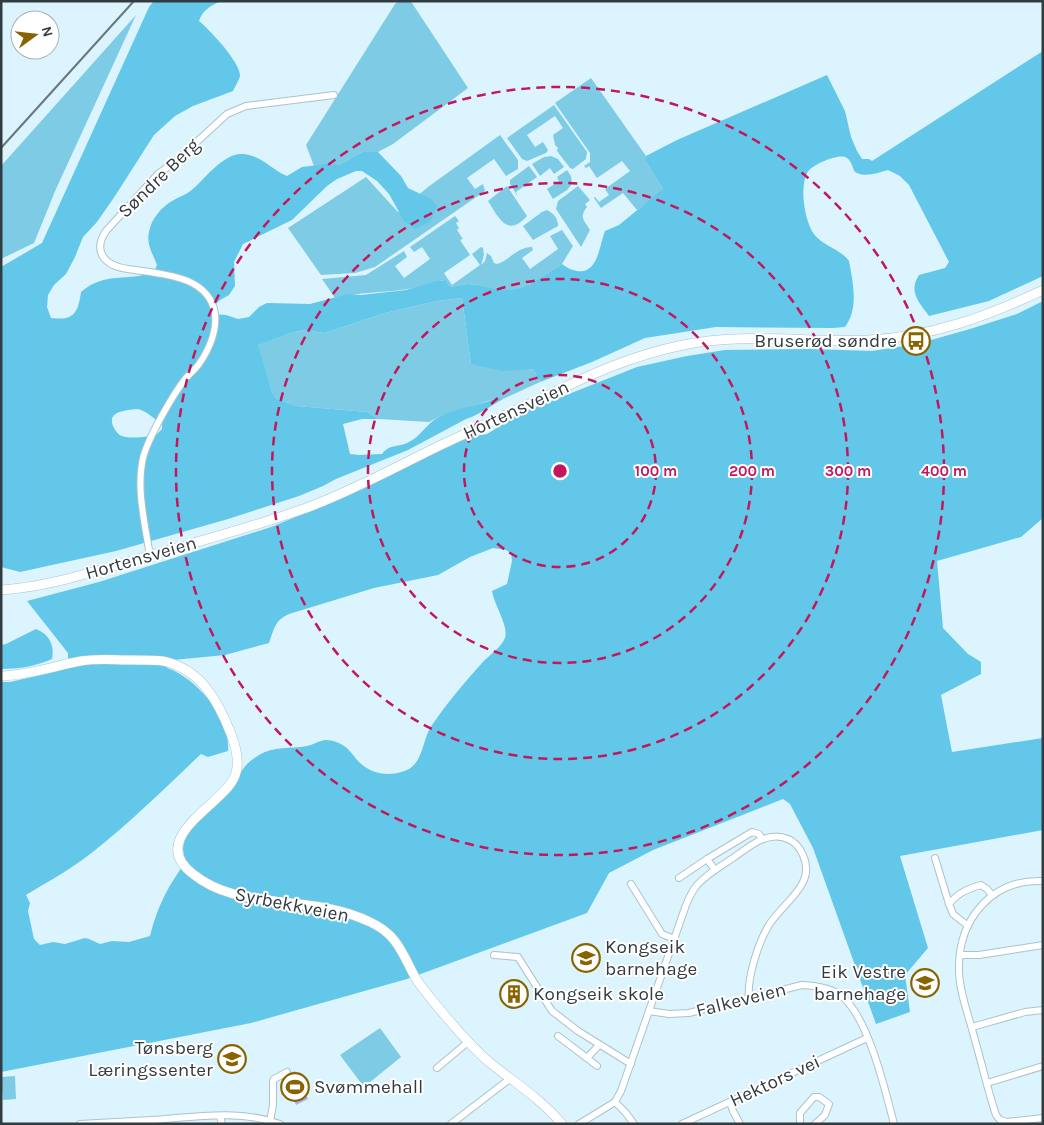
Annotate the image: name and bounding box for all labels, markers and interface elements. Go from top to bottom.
north arrow [10,10,60,60]
text: N [38,25,57,39]
street label: Søndre Berg [114,134,204,222]
bus stop icon: Bruserød søndre [901,326,931,356]
place label: Bruserød søndre [754,330,897,352]
street label: Hortensveien [459,376,573,444]
centre of rings [551,462,569,480]
text: 100 m [635,462,677,480]
text: 200 m [729,462,775,480]
text: 300 m [825,462,871,480]
text: 400 m [921,462,967,480]
street label: Hortensveien [83,532,199,584]
street label: Syrbekkveien [233,883,351,927]
place label: Kongseik barnehage [605,936,697,980]
school or university icon: Kongseik barnehage [571,943,601,973]
place label: Eik Vestre barnehage [814,961,906,1005]
school or university icon: Eik Vestre barnehage [910,968,940,998]
street label: Falkeveien [694,978,788,1022]
building icon: Kongseik skole [499,979,529,1009]
place label: Kongseik skole [533,983,664,1005]
place label: Tønsberg Læringssenter [88,1037,213,1081]
school or university icon: Tønsberg Læringssenter [217,1044,247,1074]
street label: Hektors vei [726,1051,824,1111]
sports icon: Svømmehall [280,1072,310,1102]
place label: Svømmehall [314,1076,423,1098]

